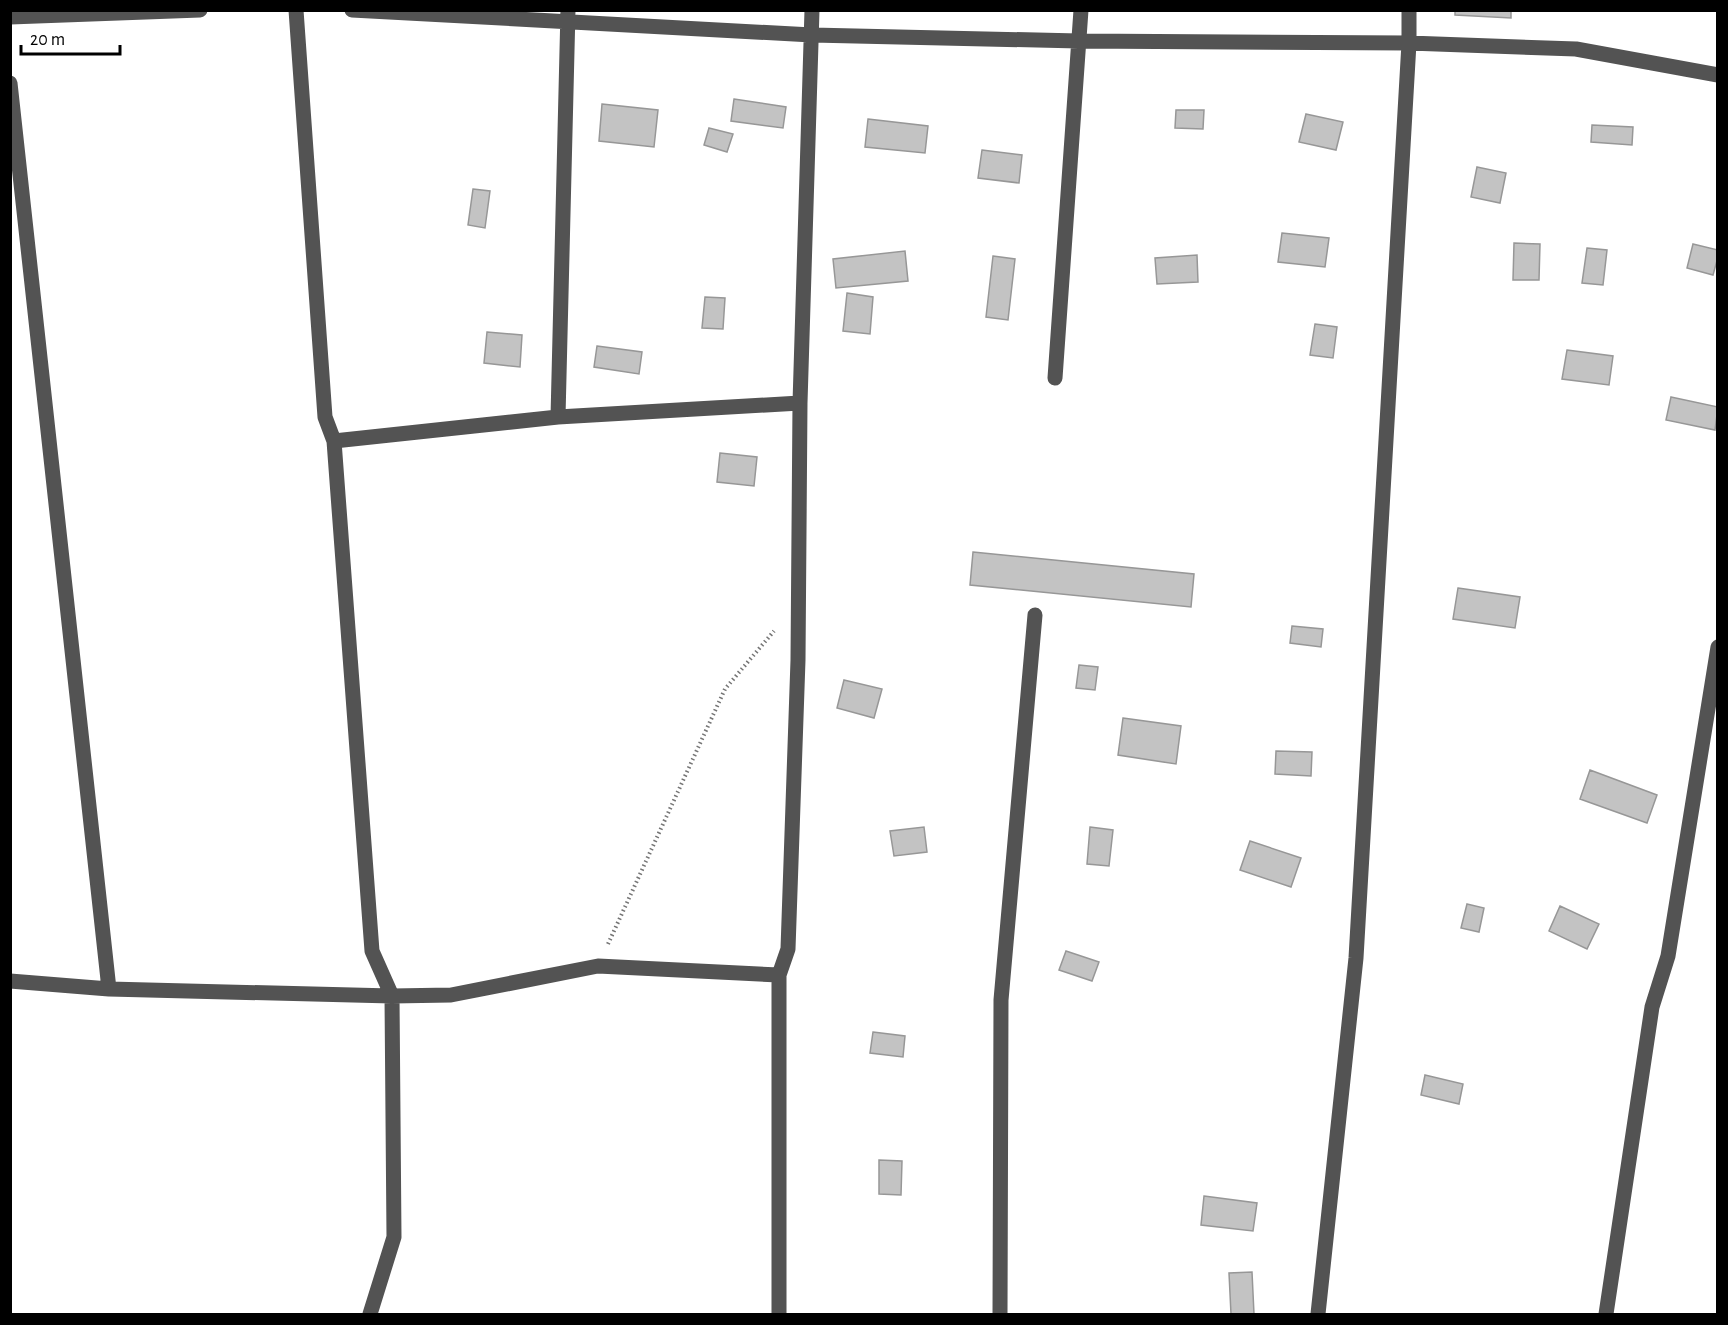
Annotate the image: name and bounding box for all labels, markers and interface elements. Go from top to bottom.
scale bar [21,18,120,56]
text: 20 m [30,31,65,49]

